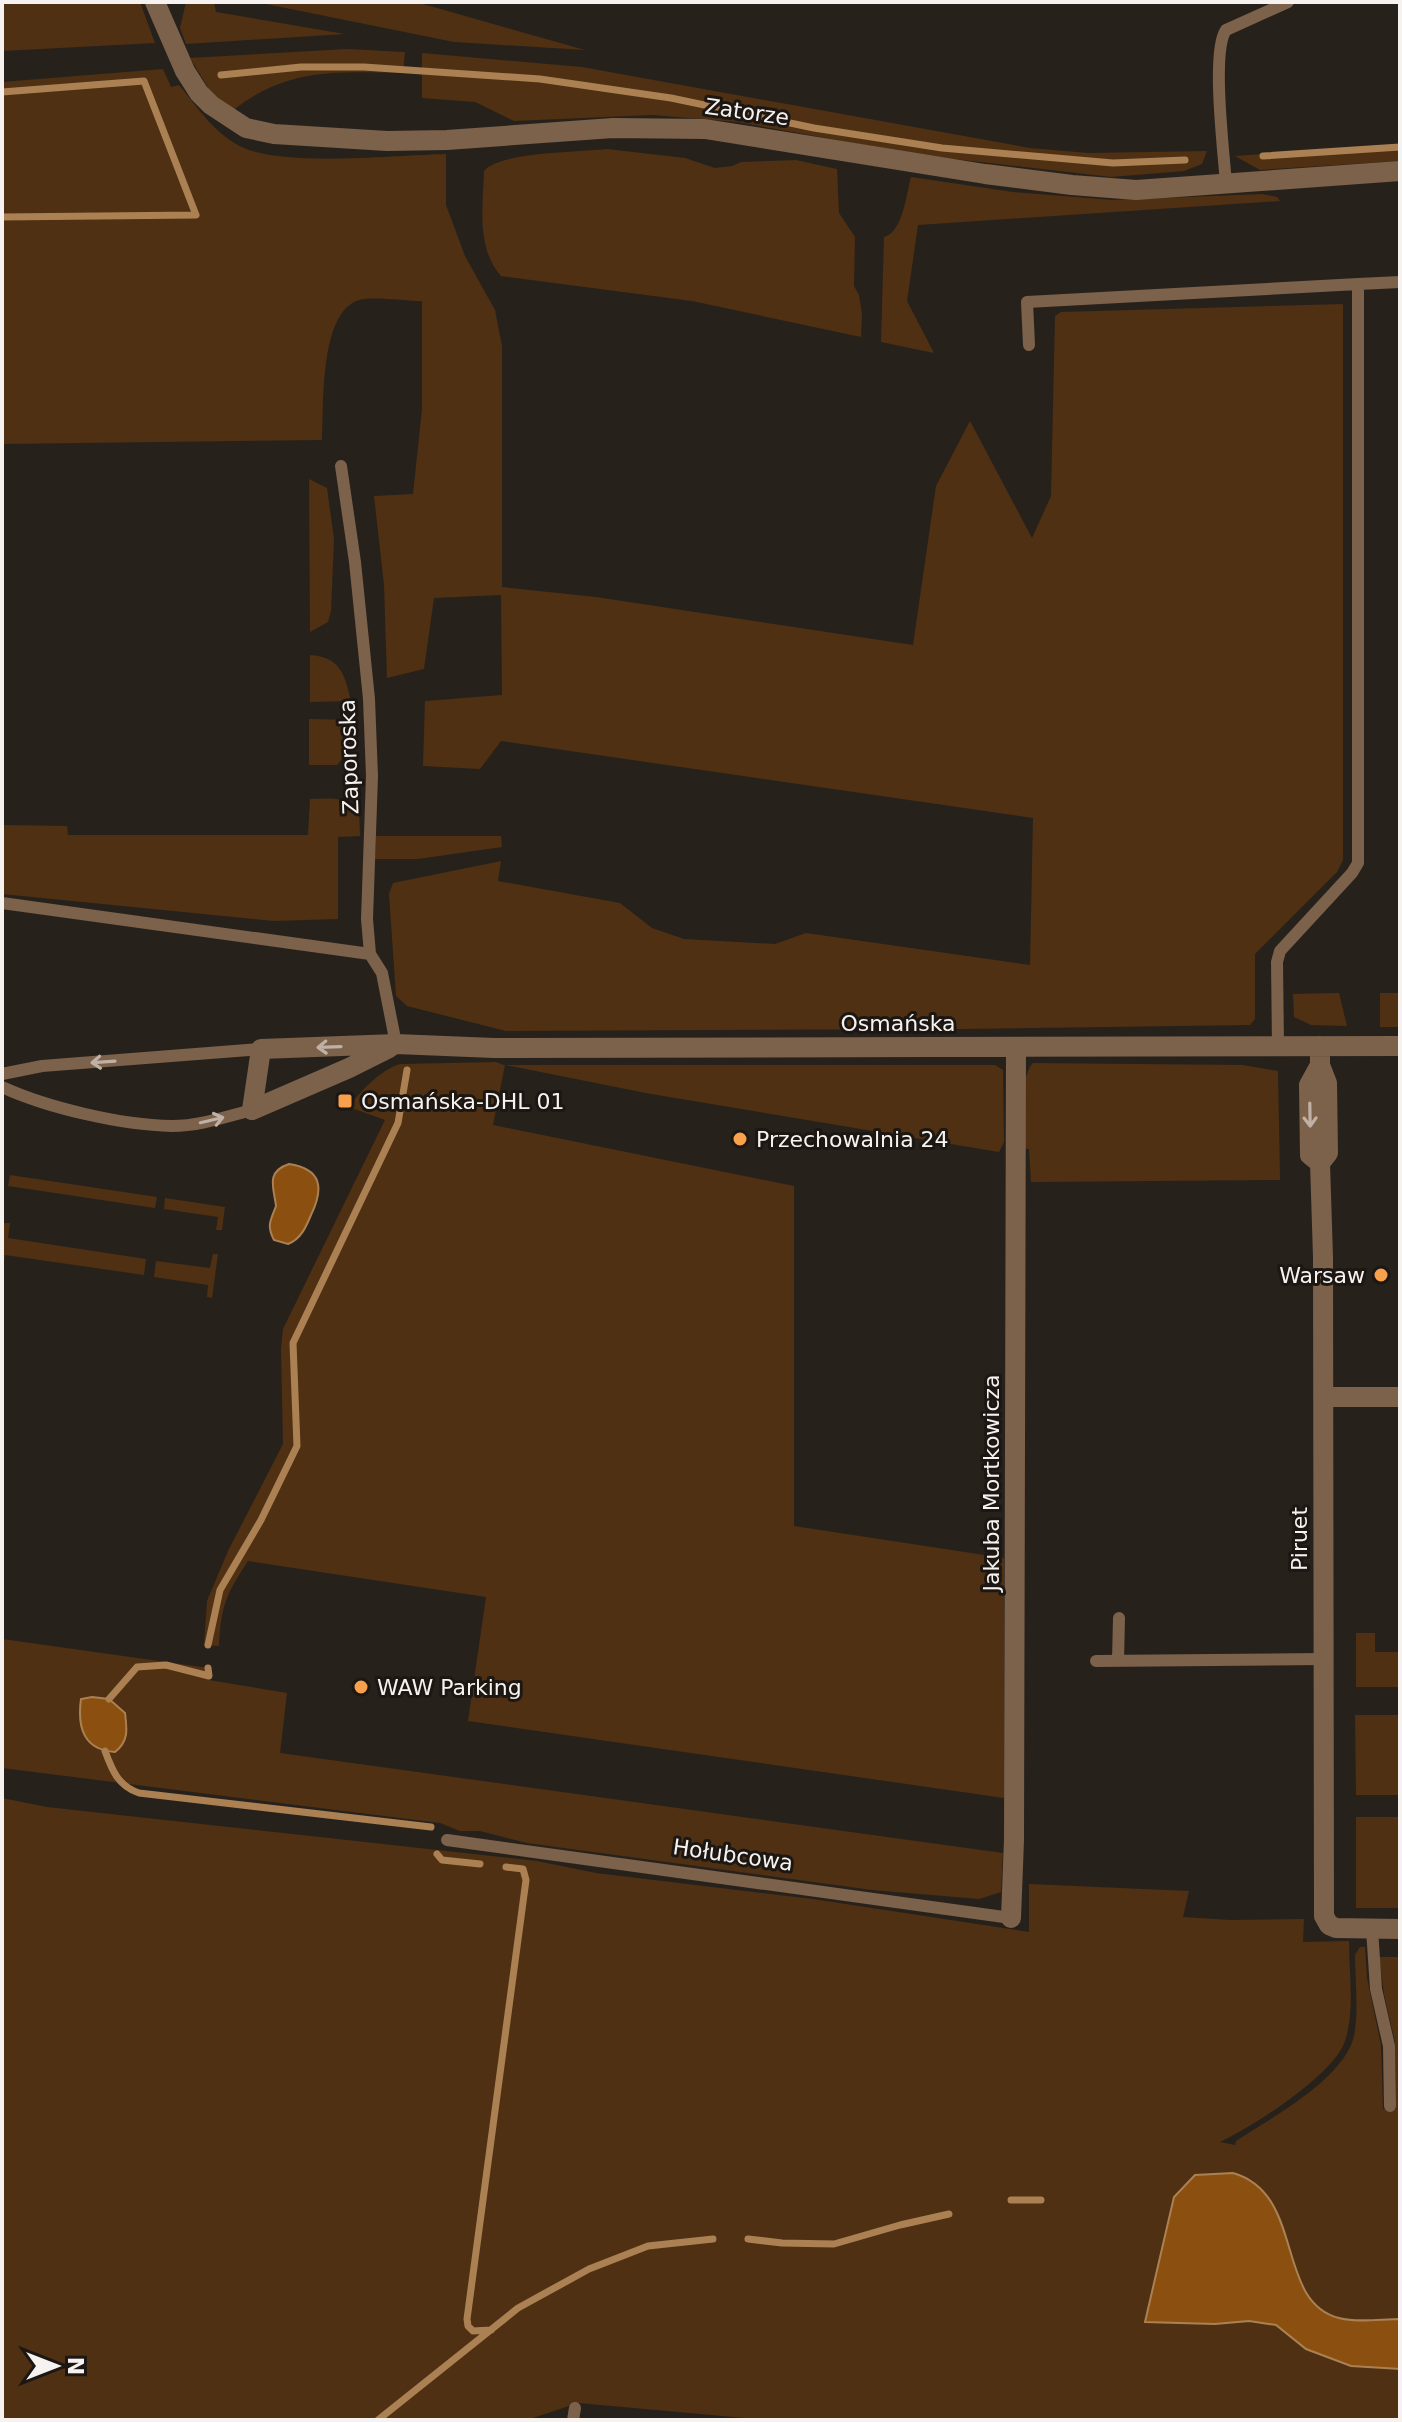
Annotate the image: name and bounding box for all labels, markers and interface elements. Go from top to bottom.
street label: Zatorze [703,94,791,130]
street label: Zaporoska [334,699,364,815]
street label: Osmańska [841,1011,955,1036]
one-way arrow [316,1039,343,1054]
one-way arrow [90,1055,117,1070]
place label: Osmańska-DHL 01 [361,1089,565,1114]
marker: Osmańska-DHL 01 [336,1092,354,1110]
one-way arrow [1302,1101,1317,1128]
one-way arrow [198,1112,224,1127]
place label: Przechowalnia 24 [756,1127,949,1152]
marker: Przechowalnia 24 [731,1130,749,1148]
place label: Warsaw [1279,1263,1365,1288]
marker: Warsaw [1372,1266,1390,1284]
street label: Jakuba Mortkowicza [979,1374,1004,1594]
street label: Piruet [1287,1507,1312,1571]
place label: WAW Parking [377,1675,522,1700]
marker: WAW Parking [352,1678,370,1696]
street label: Hołubcowa [671,1834,795,1876]
north arrow [16,2326,96,2406]
text: N [63,2357,88,2375]

